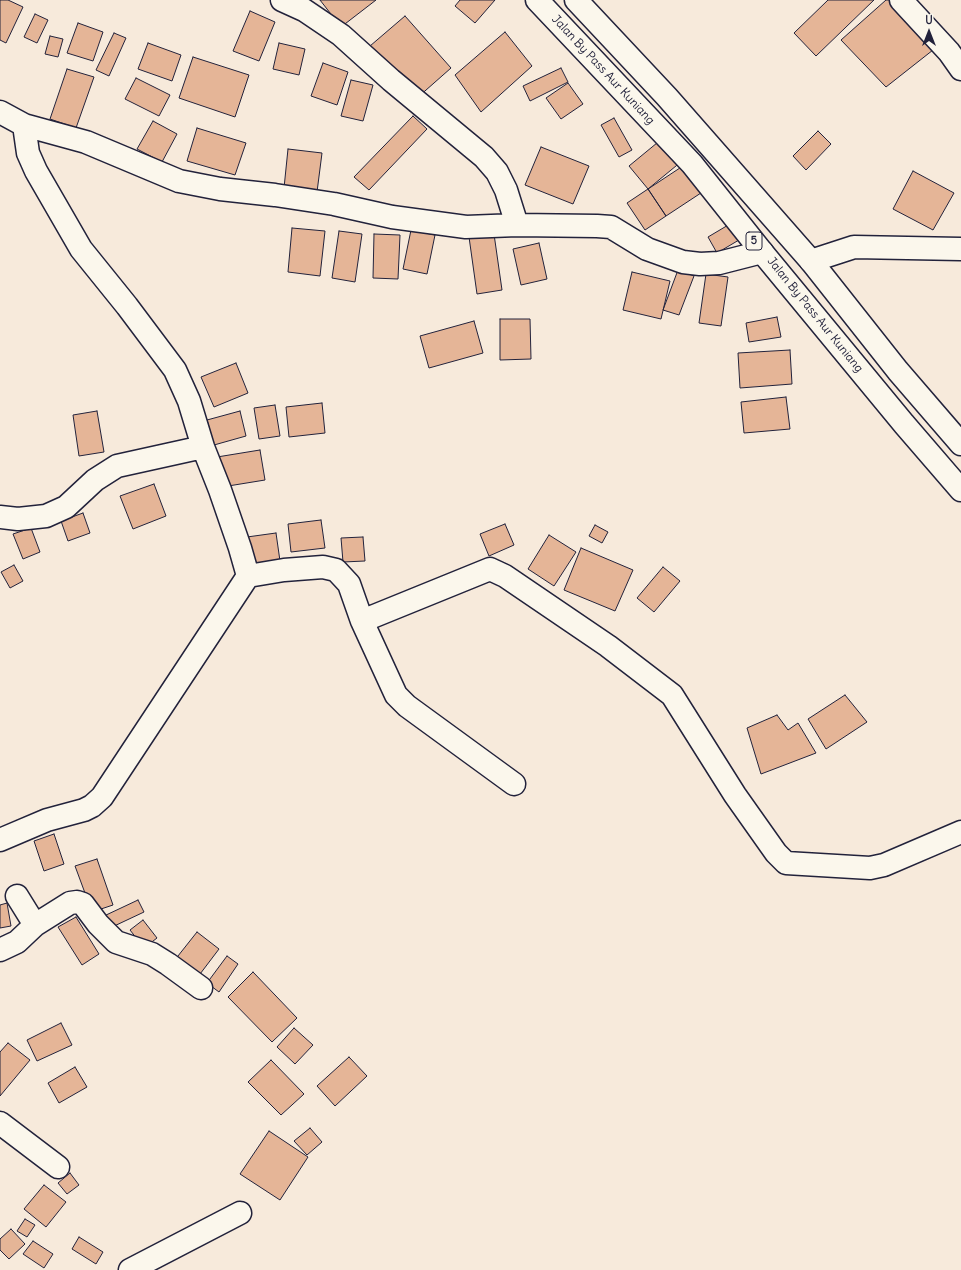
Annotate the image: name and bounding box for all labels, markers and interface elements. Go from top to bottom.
street label: Jalan By Pass Aur Kuniang [549,12,657,128]
north arrow [909,12,949,52]
text: U [925,13,933,27]
road number: 5 [746,232,762,250]
street label: Jalan By Pass Aur Kuniang [764,254,866,376]

